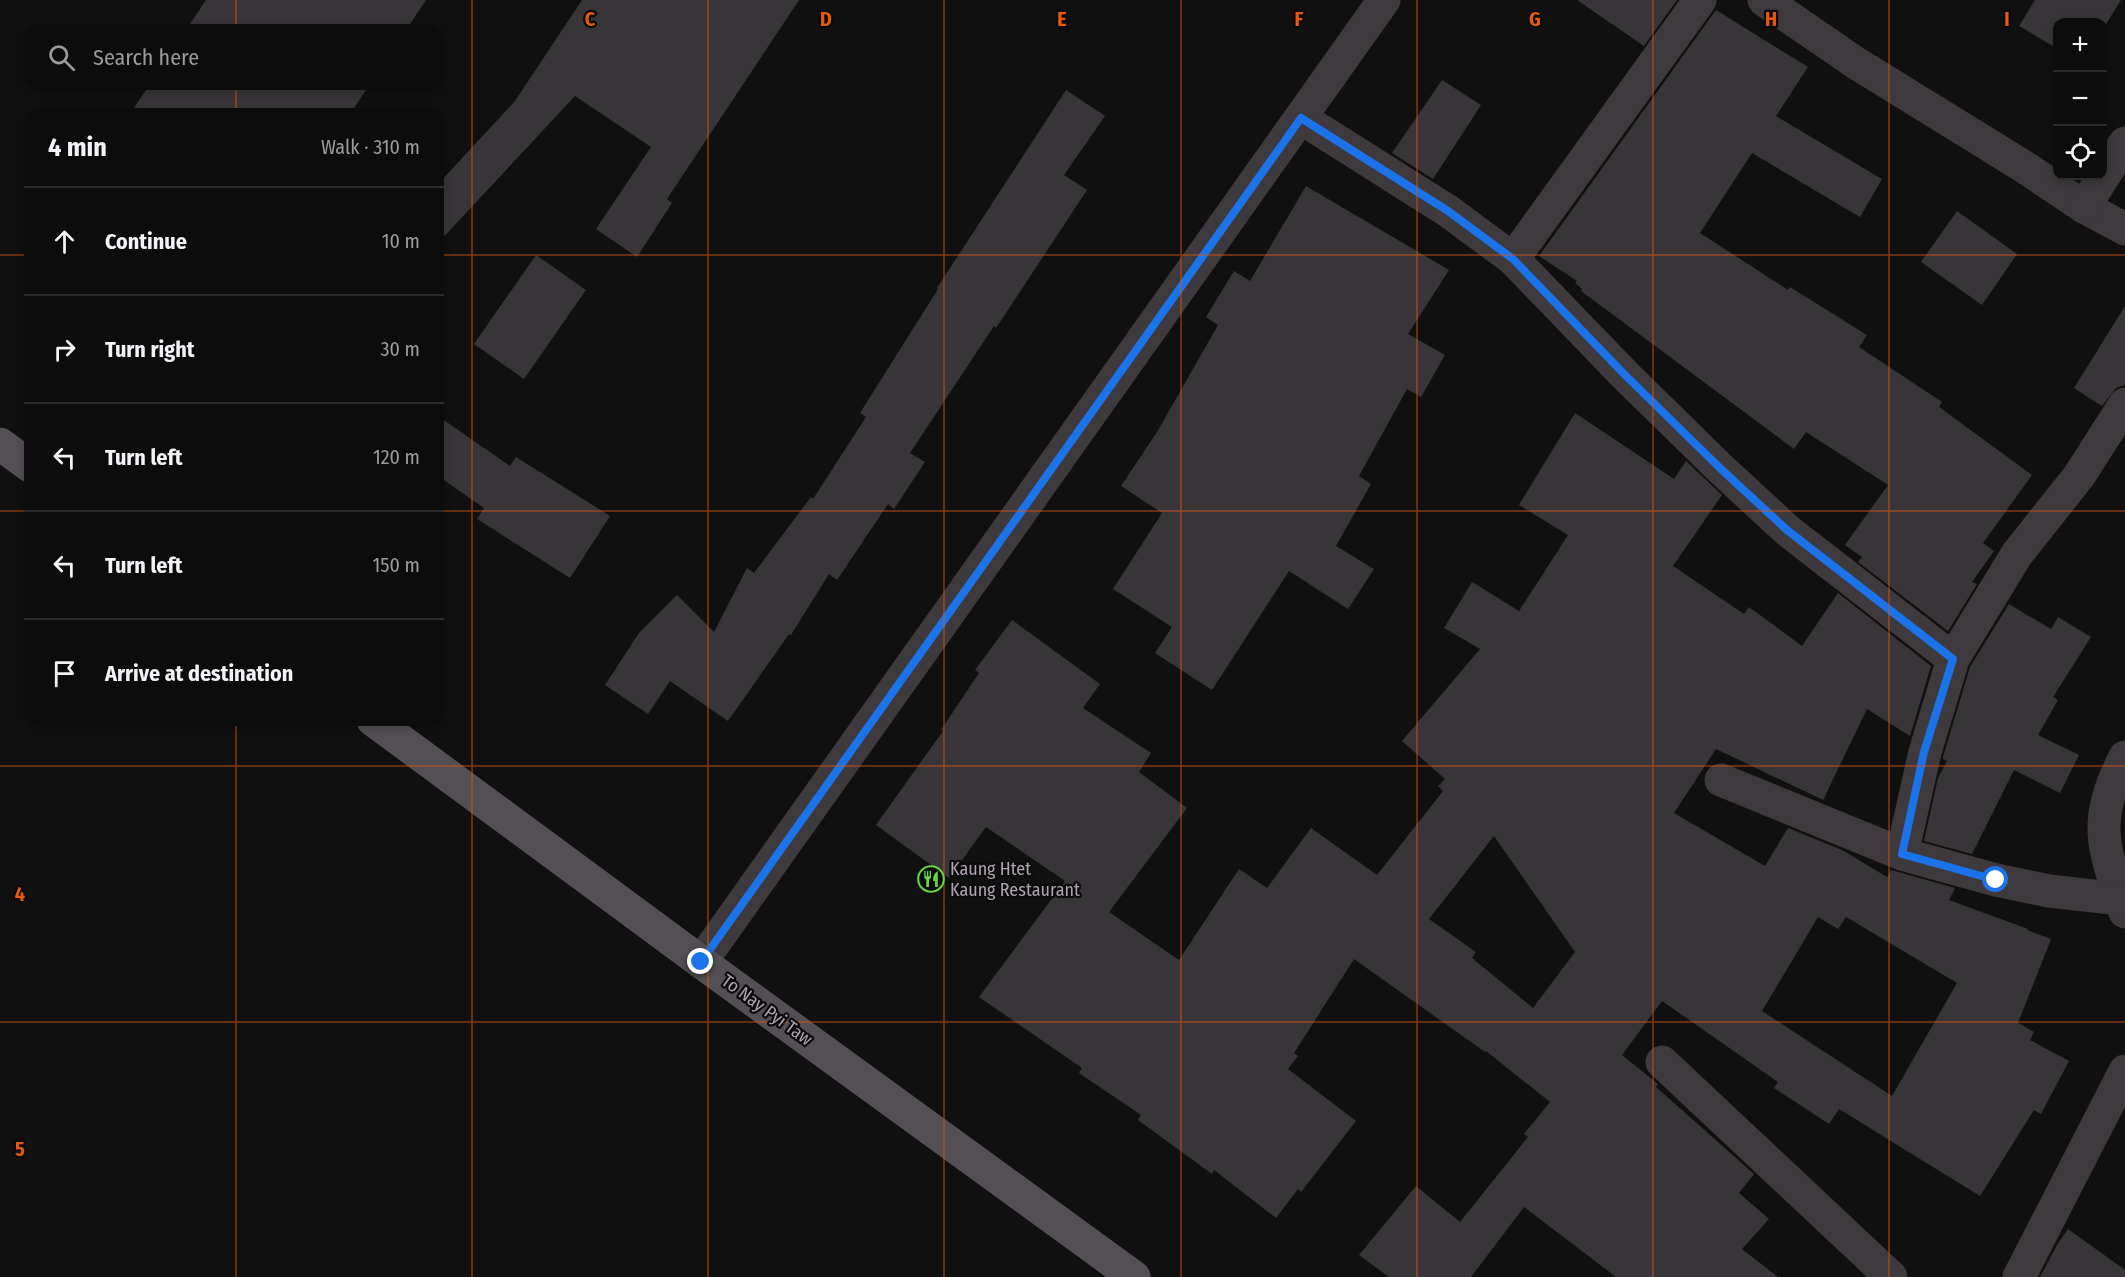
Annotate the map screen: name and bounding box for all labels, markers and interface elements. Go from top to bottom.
text: C [585,7,596,31]
text: D [820,7,832,31]
text: E [1057,7,1067,31]
text: F [1295,7,1304,31]
text: G [1529,7,1541,31]
text: H [1765,7,1777,31]
text: I [2004,7,2010,31]
map controls [2053,18,2107,180]
button: + [2053,18,2107,72]
search box [24,24,444,90]
icon: search [45,41,78,74]
text: Search here [93,44,199,71]
button: − [2053,72,2107,126]
button: locate [2053,126,2107,180]
text: 4 min [48,132,107,163]
text: Walk · 310 m [321,135,420,159]
icon: ahead [48,225,81,258]
text: Continue [105,228,187,255]
text: 10 m [382,229,420,253]
icon: right [48,333,81,366]
text: Turn right [105,336,194,363]
text: 30 m [380,337,420,361]
icon: left [48,441,81,474]
text: Turn left [105,444,183,471]
text: 120 m [373,445,420,469]
icon: left [48,549,81,582]
text: Turn left [105,552,183,579]
text: 150 m [373,553,420,577]
icon: arrive [48,657,81,690]
text: Arrive at destination [105,660,293,687]
place label: Kaung Htet Kaung Restaurant [950,858,1080,901]
restaurant icon: Kaung Htet Kaung Restaurant [916,864,946,894]
route start [1982,866,2008,892]
text: 4 [15,882,25,906]
route end [687,948,713,974]
street label: To Nay Pyi Taw [717,970,817,1050]
text: 5 [15,1137,25,1161]

